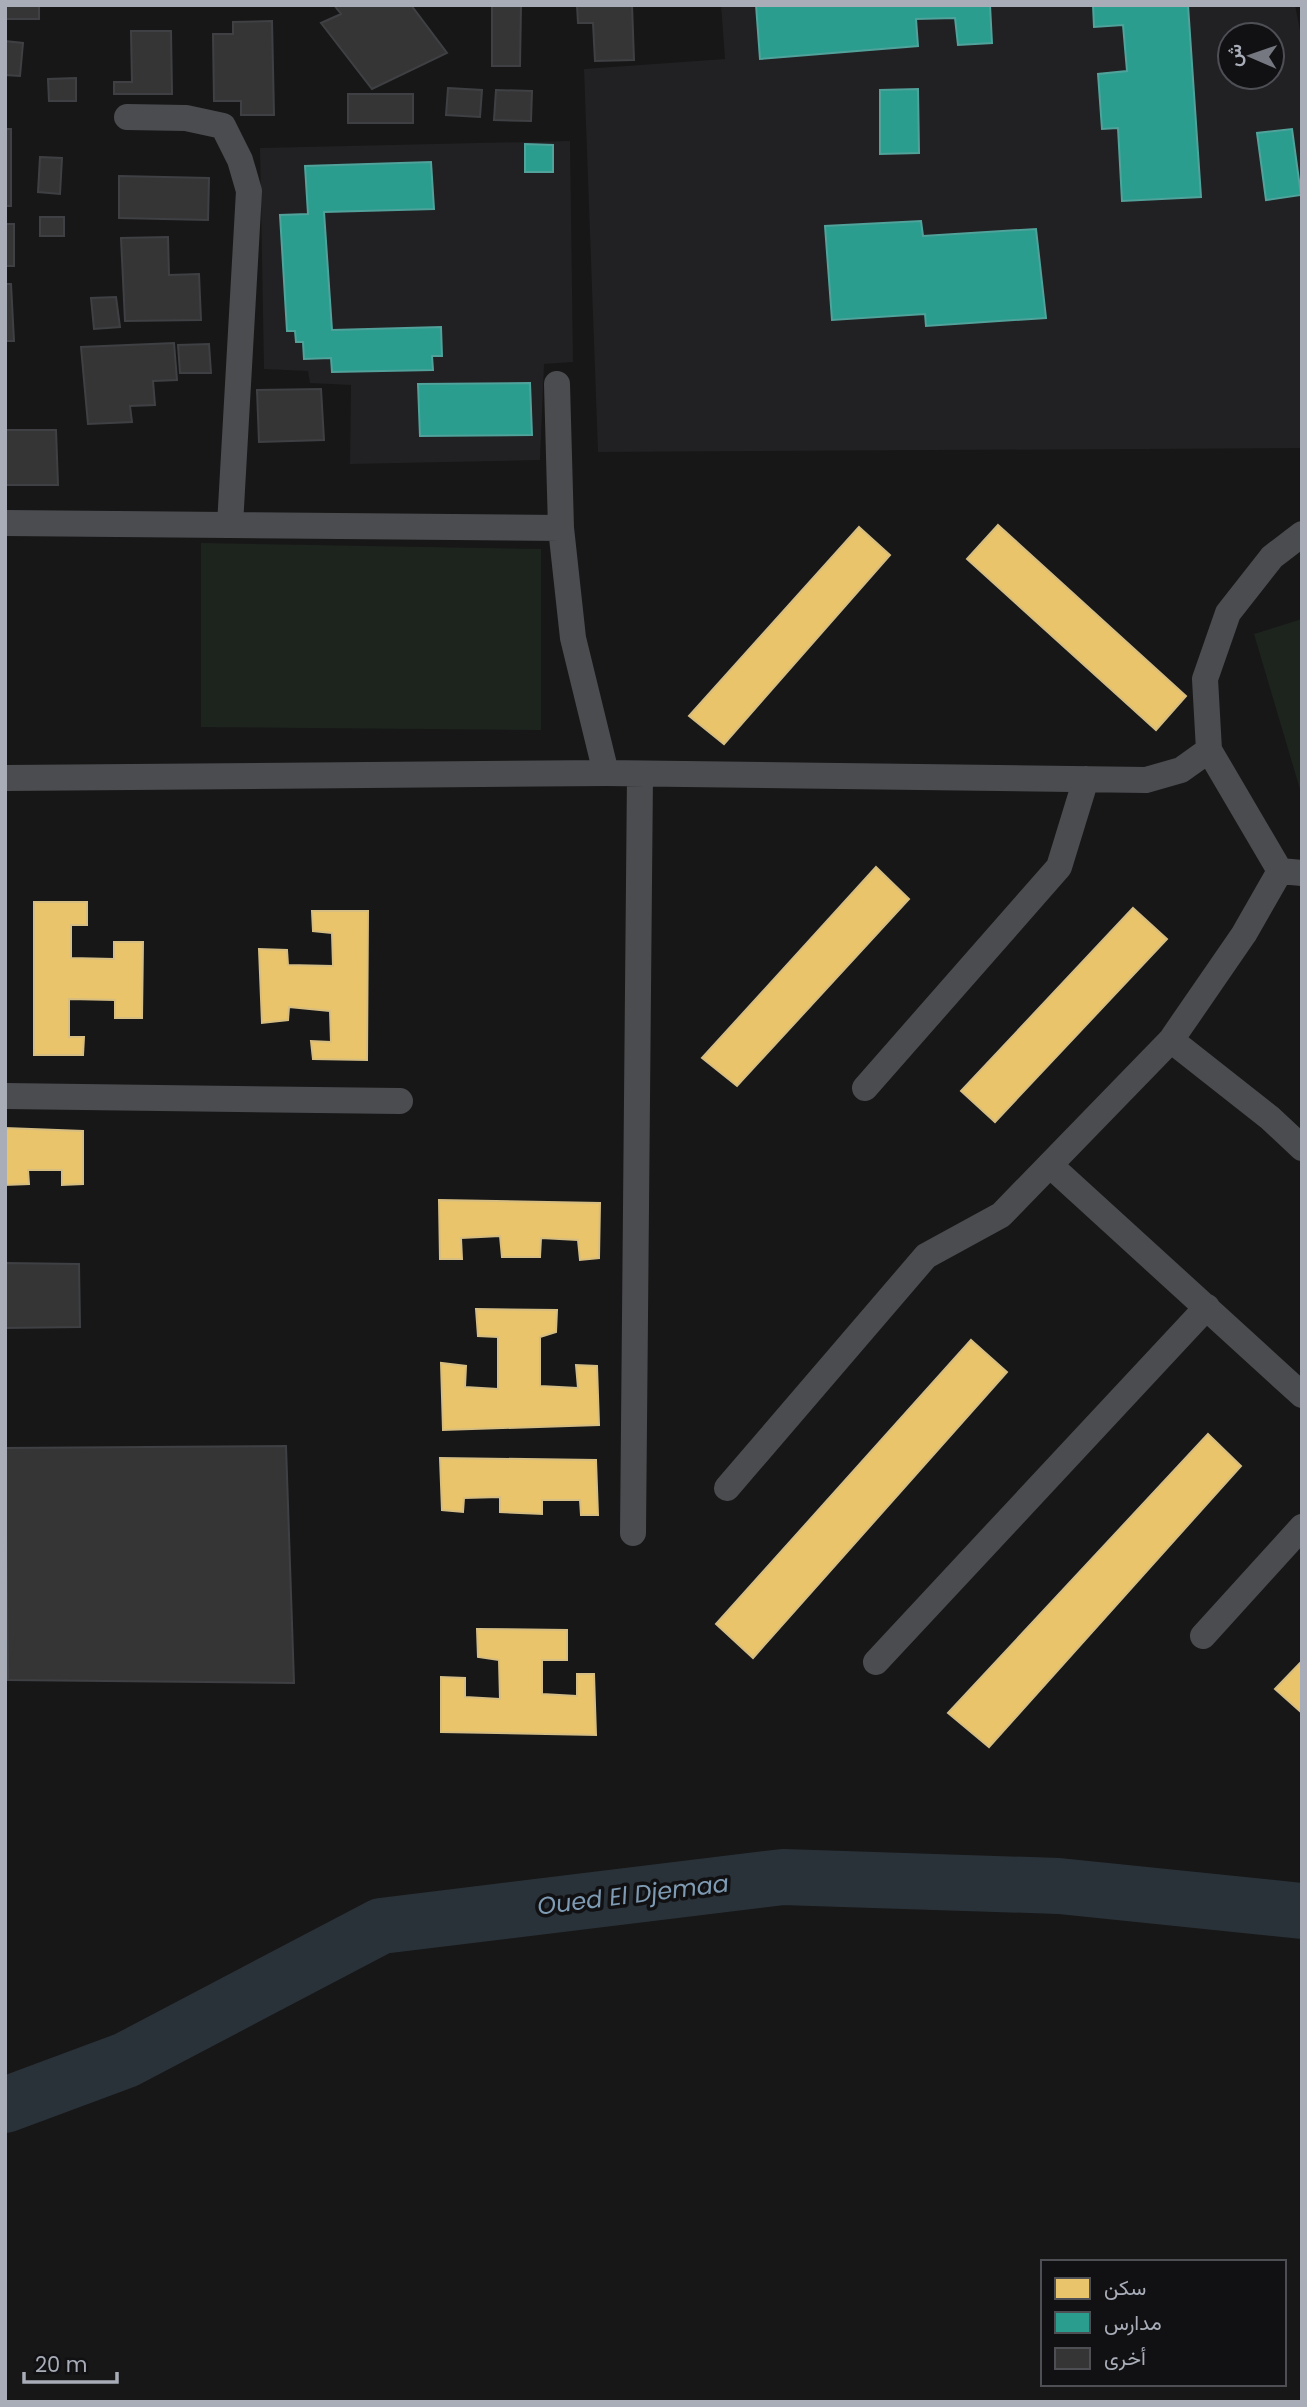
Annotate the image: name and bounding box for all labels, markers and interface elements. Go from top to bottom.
north arrow [1216,21,1286,91]
text: ش [1221,43,1248,67]
water label: Oued El Djemaa [535,1866,731,1923]
legend [1041,2260,1286,2386]
text: سكن [1104,2273,1146,2302]
text: مدارس [1104,2308,1162,2337]
scale bar [24,2340,117,2384]
text: أخرى [1104,2343,1146,2372]
text: 20 m [35,2350,88,2379]

